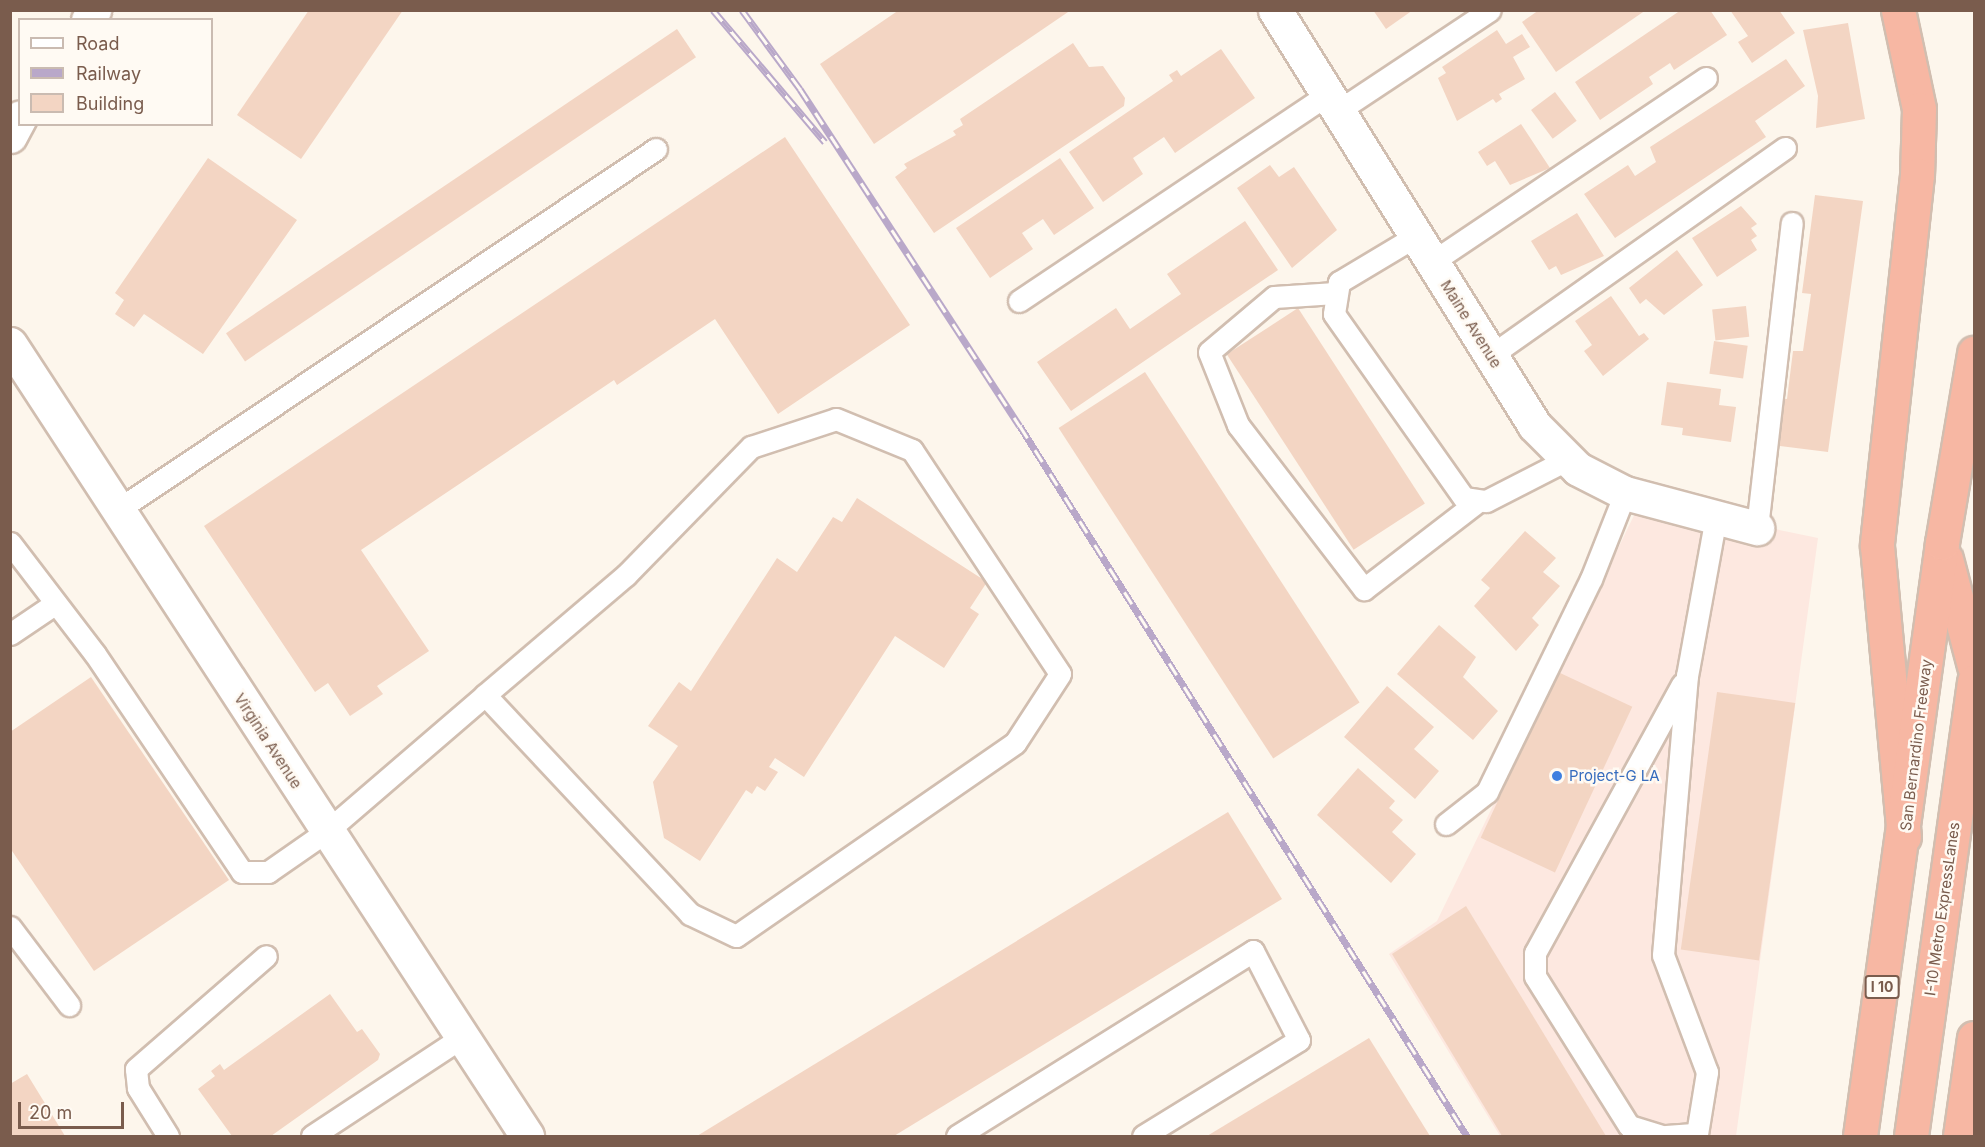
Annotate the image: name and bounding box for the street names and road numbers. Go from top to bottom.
street label: Maine Avenue [1437,277,1505,371]
street label: San Bernardino Freeway [1897,658,1935,832]
street label: Virginia Avenue [230,690,306,792]
street label: I-10 Metro ExpressLanes [1921,821,1963,997]
road number: I 10 [1864,976,1900,998]

